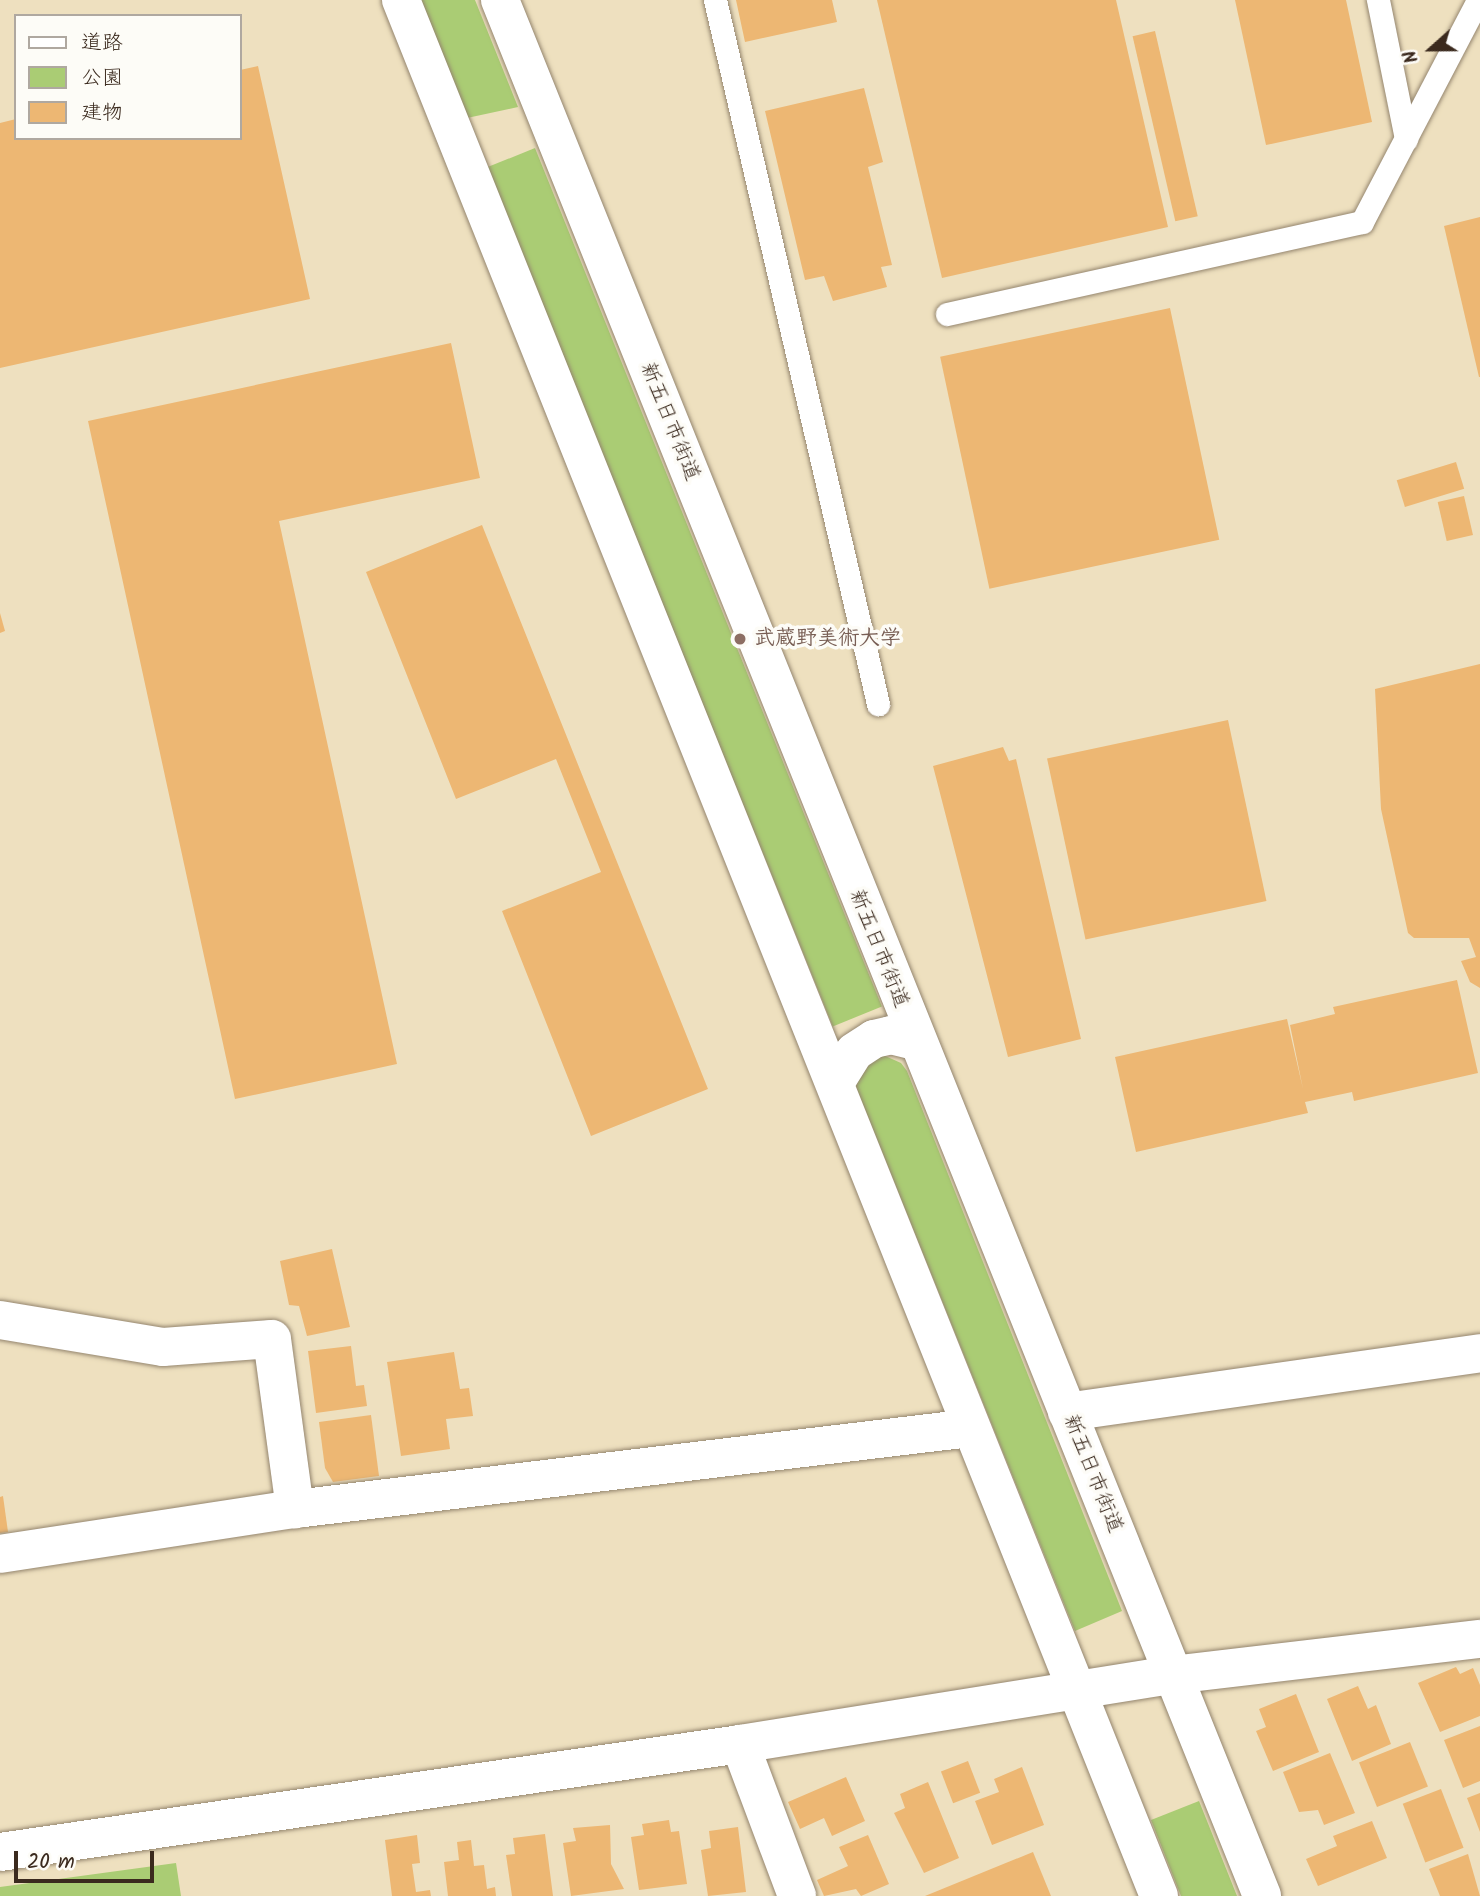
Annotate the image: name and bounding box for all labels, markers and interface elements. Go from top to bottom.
legend [14,14,242,140]
north arrow [1396,14,1466,84]
text: 道路 [81,27,123,60]
text: N [1395,46,1428,68]
text: 公園 [81,62,123,95]
text: 建物 [81,97,123,130]
street label: 新五日市街道 [634,359,704,485]
place label: 武蔵野美術大学 [754,626,901,652]
marker: 武蔵野美術大学 [732,631,748,647]
street label: 新五日市街道 [843,886,913,1012]
street label: 新五日市街道 [1057,1411,1127,1537]
scale bar [18,1836,158,1880]
text: 20 m [27,1846,75,1879]

